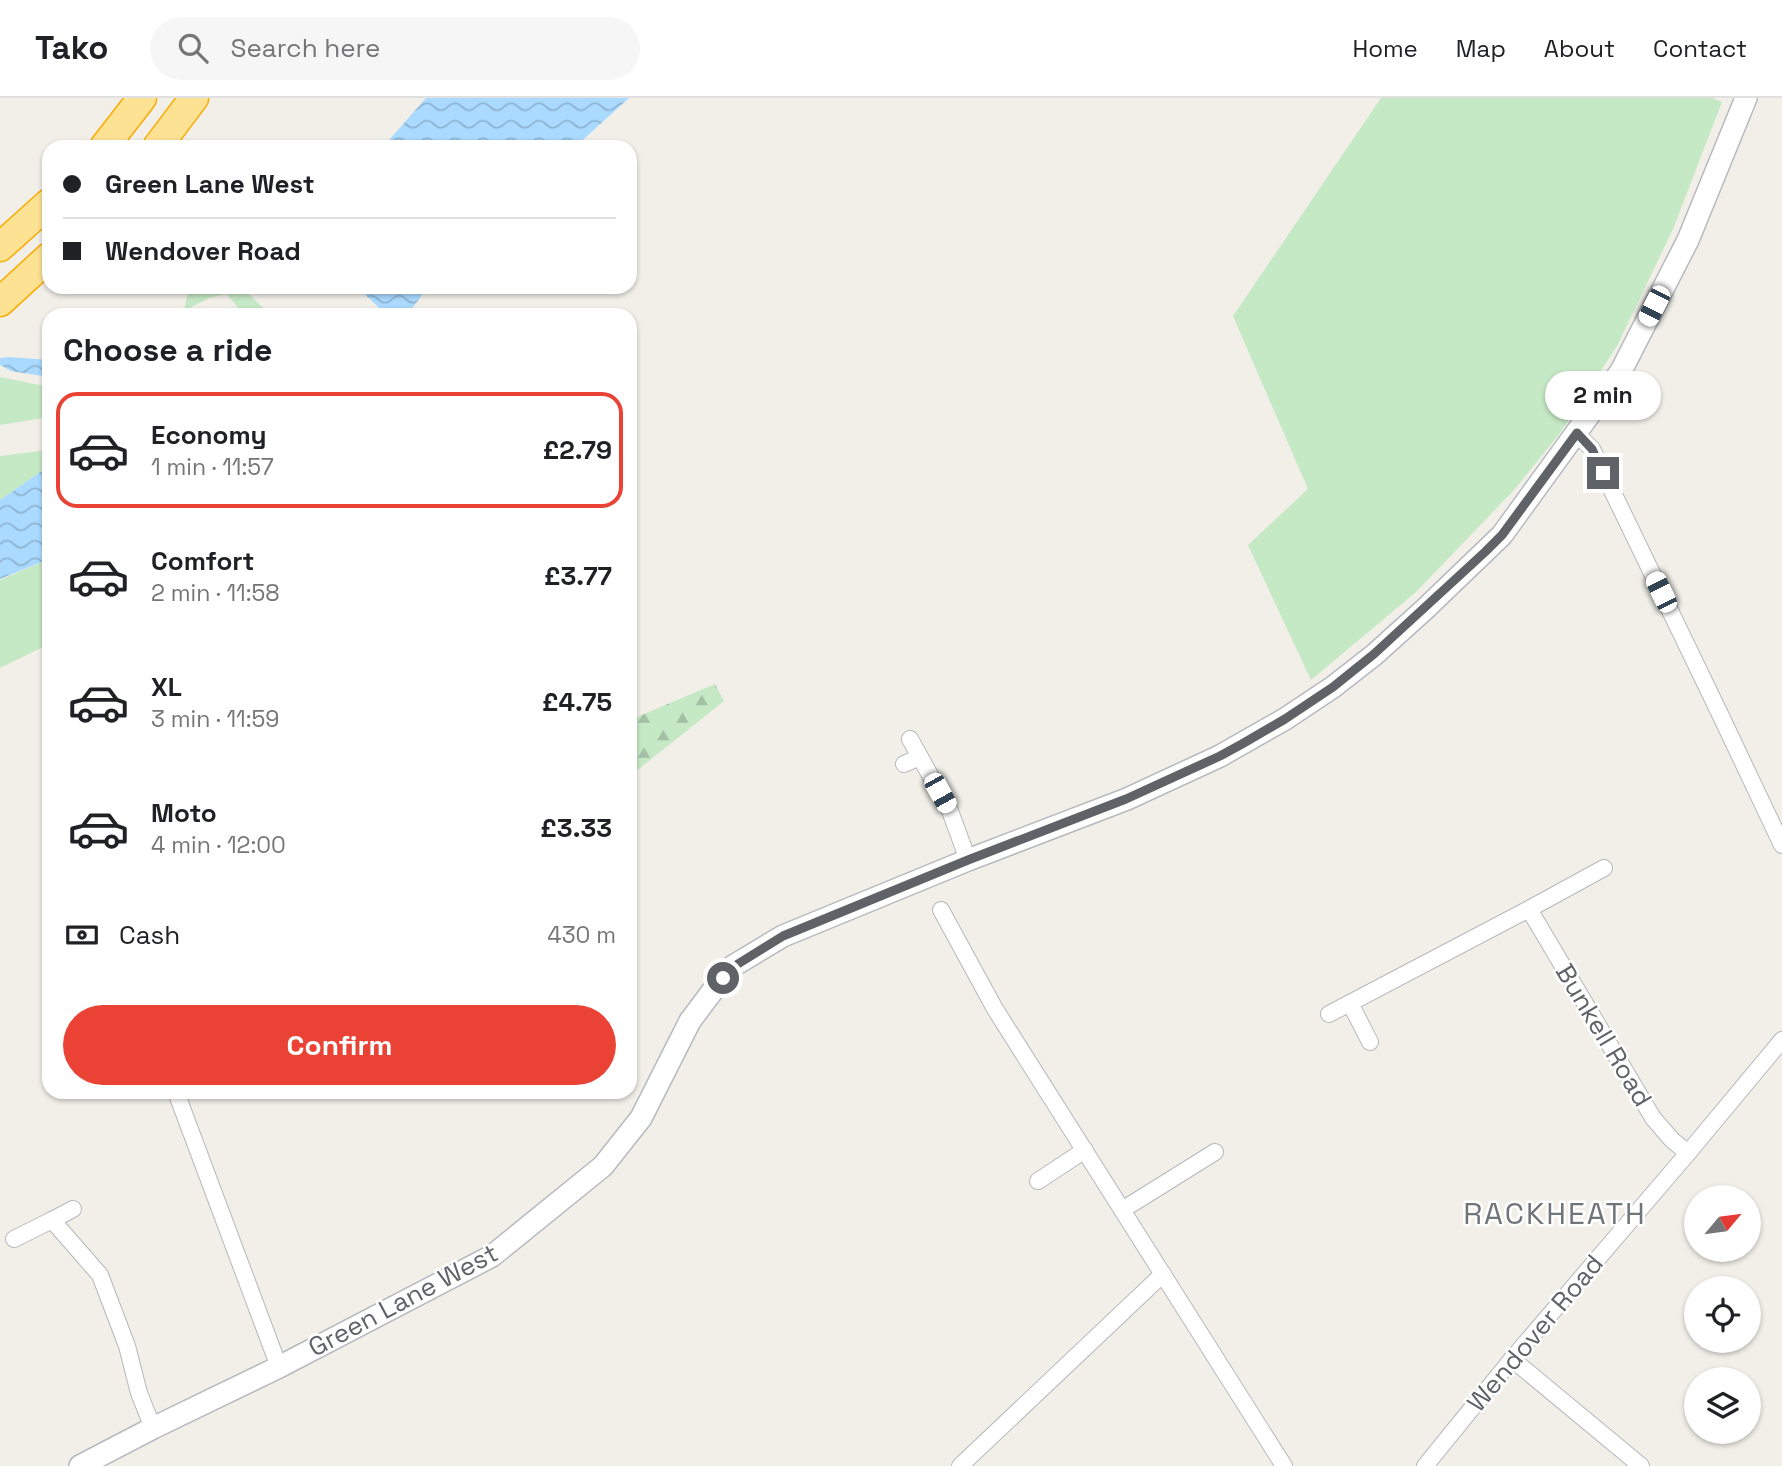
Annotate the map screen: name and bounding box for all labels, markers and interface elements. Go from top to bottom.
search box [150,17,640,80]
text: Tako [35,27,108,69]
icon: search [174,29,212,67]
text: Search here [230,31,380,65]
text: Home [1352,33,1418,64]
text: Map [1456,33,1506,64]
text: About [1544,33,1615,64]
text: Contact [1653,33,1747,64]
text: Green Lane West [105,167,315,201]
text: Wendover Road [105,234,301,268]
car [1636,283,1673,329]
text: Choose a ride [63,330,273,370]
callout: 2 min [1545,372,1661,420]
text: 2 min [1573,380,1633,410]
text: Economy [151,418,267,452]
icon: car [67,419,130,482]
text: £2.79 [543,433,612,467]
text: 1 min · 11:57 [151,452,274,482]
route end [1587,457,1619,489]
text: Comfort [151,544,254,578]
icon: car [67,545,130,608]
text: £3.77 [544,559,612,593]
car [1643,569,1680,615]
text: 2 min · 11:58 [151,578,280,608]
text: XL [151,670,182,704]
icon: car [67,671,130,734]
text: £4.75 [542,685,612,719]
text: 3 min · 11:59 [151,704,279,734]
car [921,770,960,816]
text: Moto [151,796,217,830]
icon: car [67,797,130,860]
text: £3.33 [540,811,612,845]
text: 4 min · 12:00 [151,830,286,860]
icon: cash [63,916,101,954]
text: Cash [119,918,180,952]
text: 430 m [547,920,616,950]
street label: Bunkell Road [1548,957,1660,1113]
route start [707,962,739,994]
button: Confirm [63,1005,616,1085]
north arrow [1684,1185,1760,1262]
map controls [1684,1185,1761,1444]
district label: RACKHEATH [1463,1194,1647,1233]
street label: Green Lane West [302,1236,504,1364]
street label: Wendover Road [1459,1247,1611,1419]
button: locate [1684,1276,1761,1353]
button: layers [1684,1367,1761,1444]

